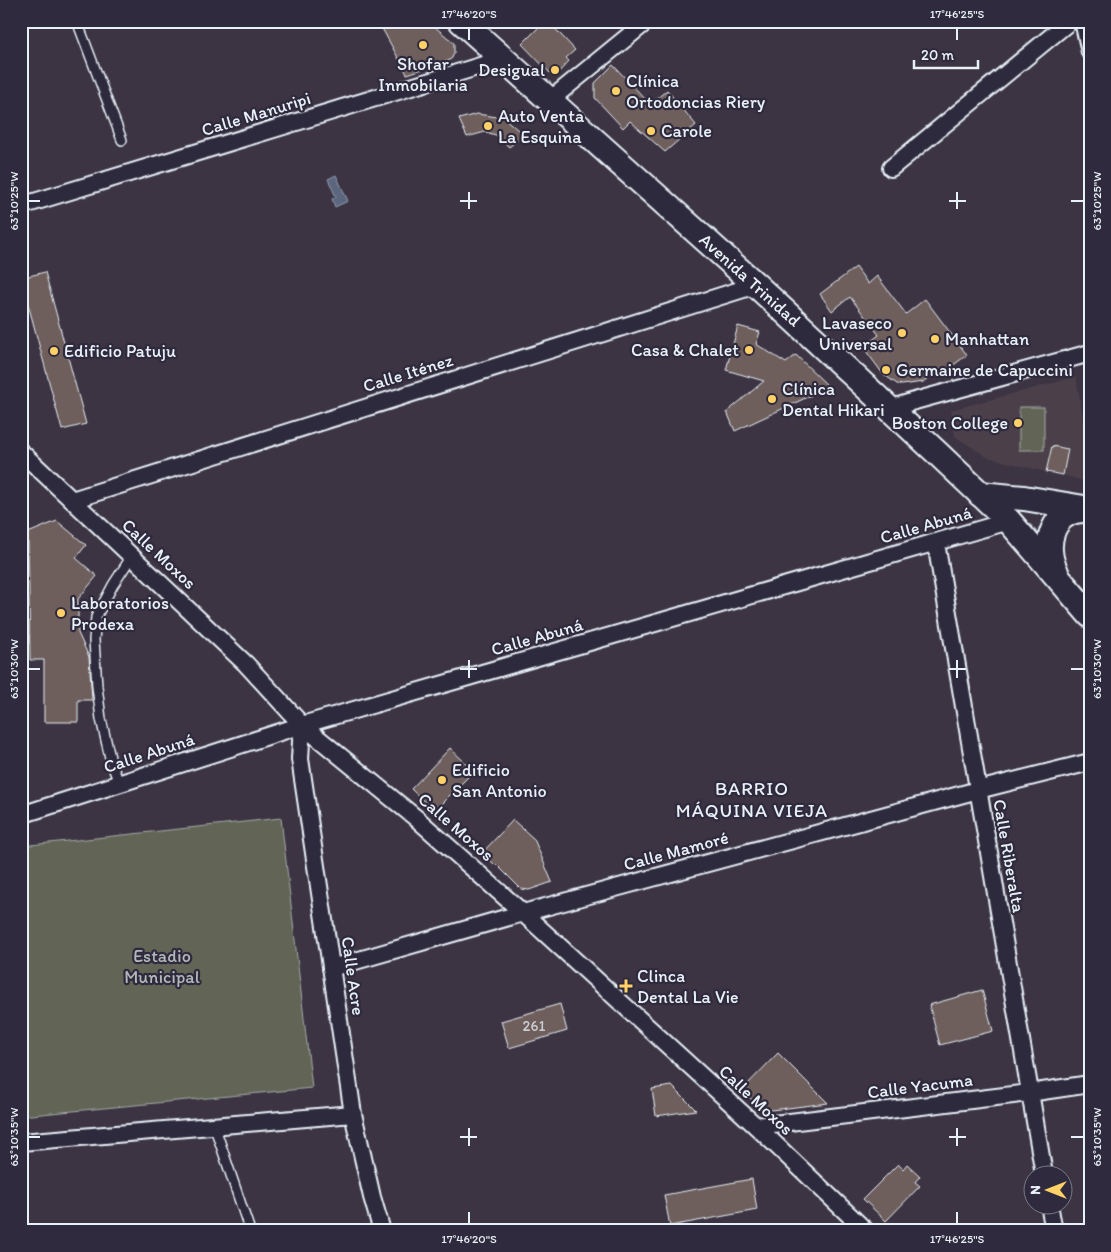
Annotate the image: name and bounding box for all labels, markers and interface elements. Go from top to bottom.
text: 17°46'20"S [441,7,497,21]
text: 17°46'25"S [930,7,985,21]
scale bar [914,38,977,70]
marker: Shofar Inmobilaria [417,39,429,51]
text: 20 m [921,46,955,64]
place label: Shofar Inmobilaria [378,53,468,96]
place label: Desigual [478,59,545,81]
marker: Desigual [549,64,561,76]
place label: Clínica Ortodoncias Riery [626,70,766,113]
marker: Clínica Ortodoncias Riery [610,85,622,97]
street label: Calle Manuripi [199,87,313,141]
place label: Auto Venta La Esquina [498,105,585,148]
marker: Auto Venta La Esquina [482,120,494,132]
place label: Carole [661,120,712,142]
marker: Carole [645,125,657,137]
text: 63°10'25"W [7,172,21,230]
text: 63°10'25"W [1090,172,1104,230]
street label: Avenida Trinidad [695,229,805,332]
place label: Lavaseco Universal [819,312,892,355]
marker: Lavaseco Universal [896,327,908,339]
place label: Manhattan [945,328,1029,350]
marker: Manhattan [929,333,941,345]
place label: Casa & Chalet [631,339,739,361]
place label: Edificio Patuju [64,340,176,362]
marker: Casa & Chalet [743,344,755,356]
marker: Edificio Patuju [48,345,60,357]
street label: Calle Iténez [360,349,456,397]
place label: Germaine de Capuccini [896,359,1073,381]
marker: Germaine de Capuccini [880,364,892,376]
place label: Clínica Dental Hikari [782,378,885,421]
marker: Clínica Dental Hikari [766,393,778,405]
place label: Boston College [892,412,1008,434]
marker: Boston College [1012,417,1024,429]
street label: Calle Abuná [878,501,975,549]
street label: Calle Moxos [117,514,201,594]
place label: Laboratorios Prodexa [71,592,169,635]
marker: Laboratorios Prodexa [55,607,67,619]
street label: Calle Abuná [489,613,586,661]
text: 63°10'30"W [7,639,21,699]
text: 63°10'30"W [1090,639,1104,699]
street label: Calle Abuná [101,728,198,778]
place label: Edificio San Antonio [452,759,547,802]
marker: Edificio San Antonio [436,774,448,786]
district label: BARRIO MÁQUINA VIEJA [676,777,828,822]
street label: Calle Moxos [413,788,499,866]
street label: Calle Riberalta [988,798,1030,915]
street label: Calle Mamoré [621,826,731,876]
street label: Calle Acre [337,935,369,1017]
park label: Estadio Municipal [124,945,200,988]
place label: Clinca Dental La Vie [637,965,739,1008]
marker: Clinca Dental La Vie [619,979,633,993]
house number: 261 [523,1017,545,1035]
street label: Calle Moxos [714,1060,798,1140]
street label: Calle Yacuma [866,1069,974,1103]
text: 63°10'35"W [7,1107,21,1167]
text: 63°10'35"W [1090,1107,1104,1167]
north arrow [1024,1164,1074,1214]
text: N [1027,1185,1044,1195]
text: 17°46'20"S [441,1232,497,1246]
text: 17°46'25"S [930,1232,985,1246]

